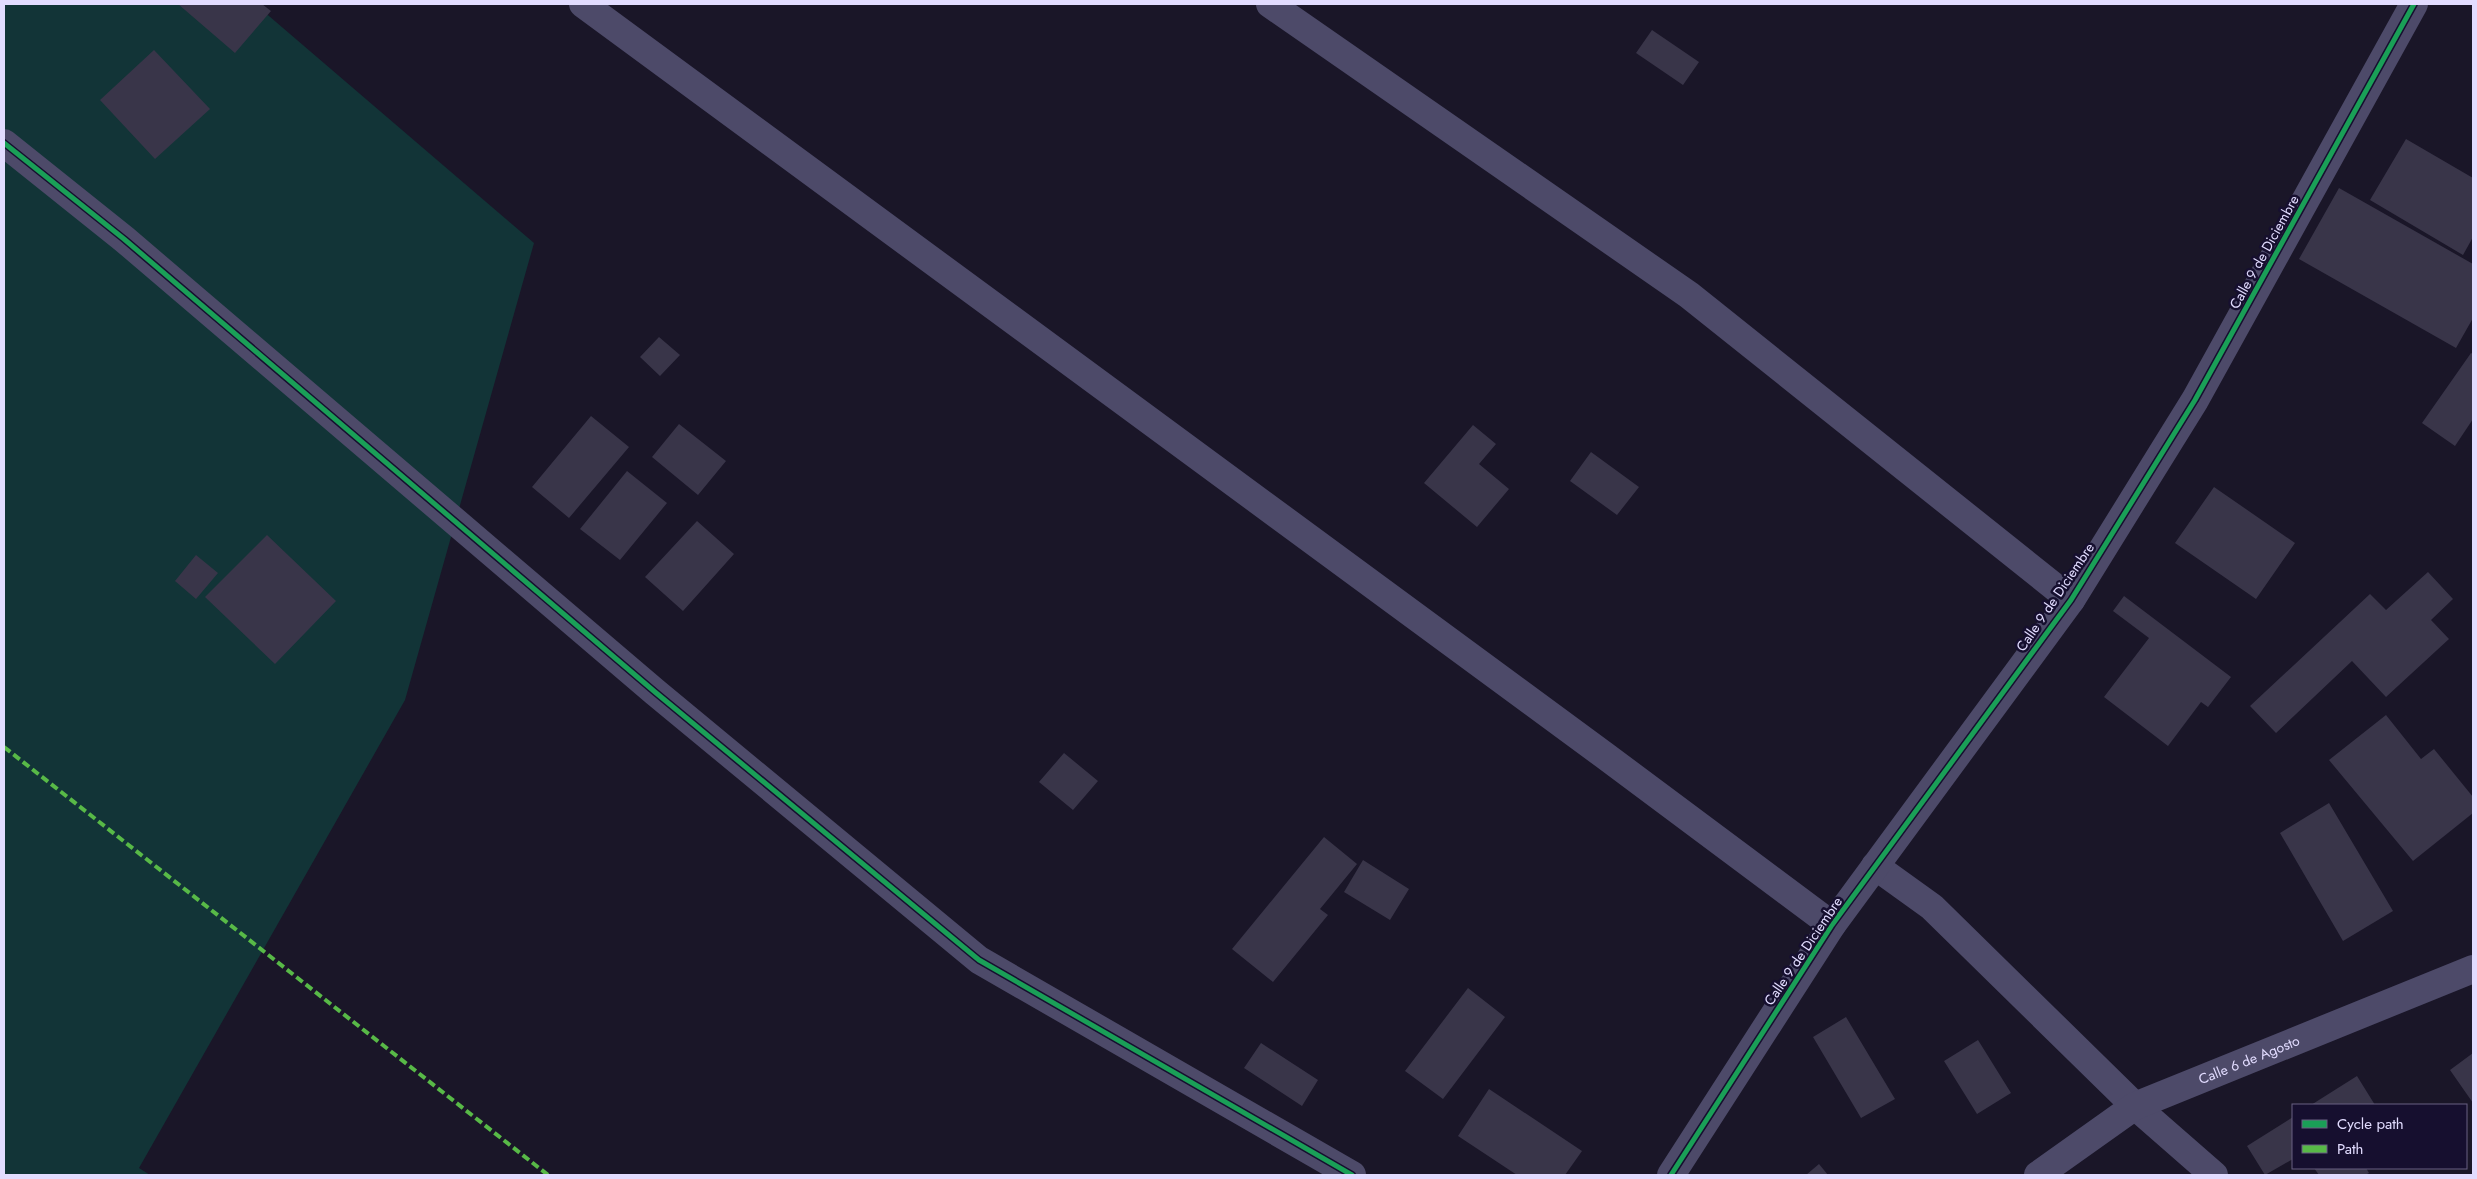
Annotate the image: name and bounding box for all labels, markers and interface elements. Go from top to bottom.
street label: Calle 9 de Diciembre [2224,192,2304,312]
street label: Calle 9 de Diciembre [2011,539,2099,655]
street label: Calle 9 de Diciembre [1759,893,1847,1009]
street label: Calle 6 de Agosto [2195,1030,2303,1089]
legend [2292,1104,2467,1169]
text: Cycle path [2337,1113,2404,1135]
text: Path [2337,1138,2363,1160]

